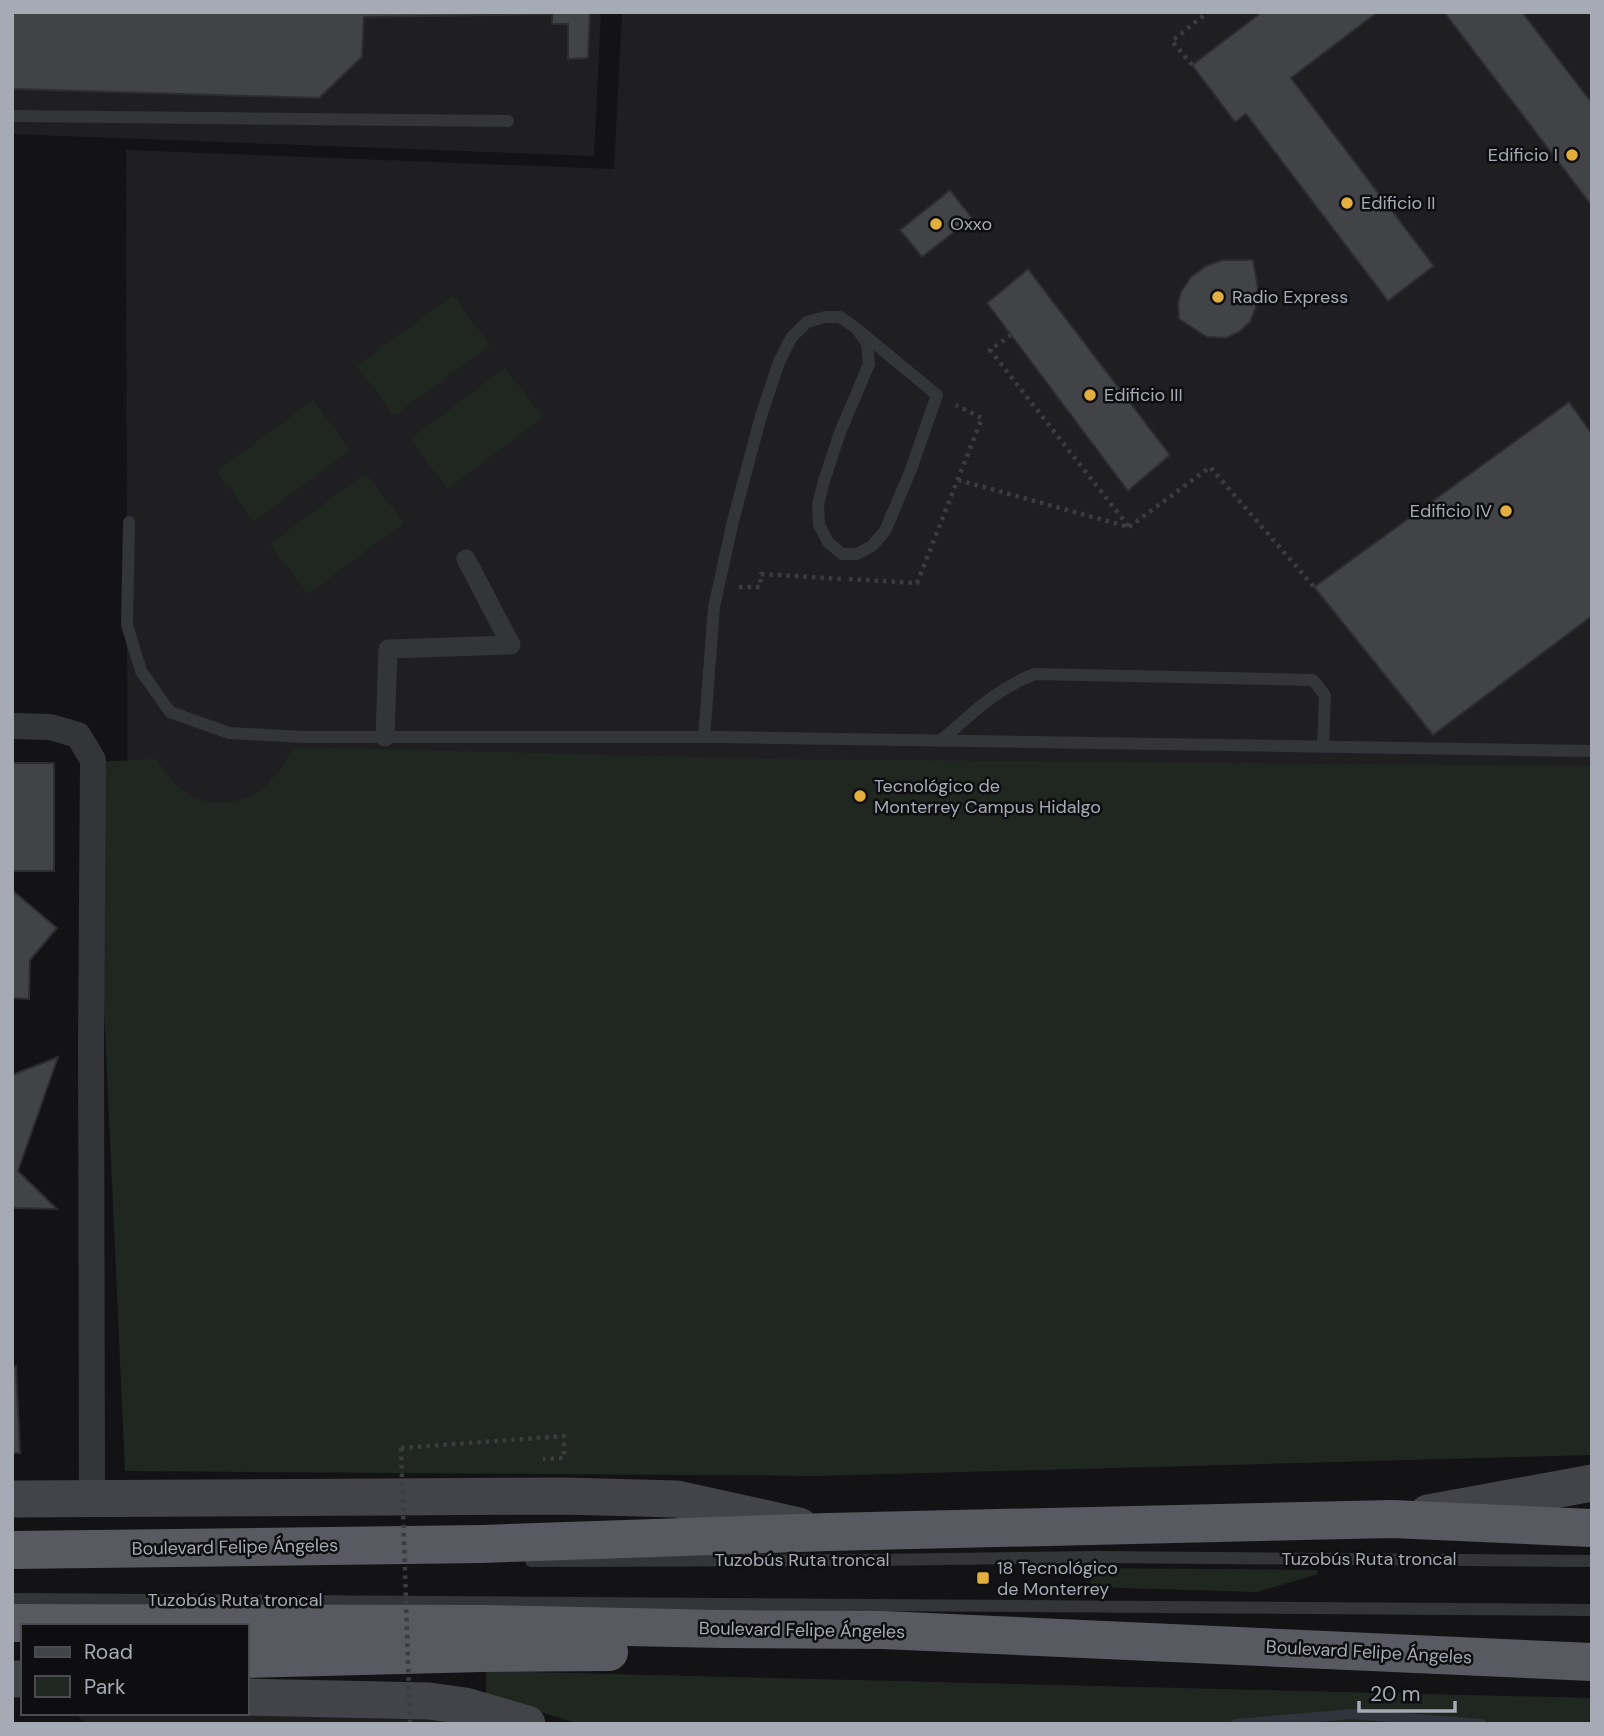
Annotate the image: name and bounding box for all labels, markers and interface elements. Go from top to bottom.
place label: Edificio I [1488,143,1558,167]
marker: Edificio I [1564,147,1580,163]
place label: Edificio II [1361,191,1435,215]
marker: Edificio II [1339,195,1355,211]
place label: Oxxo [950,212,992,236]
marker: Oxxo [928,216,944,232]
place label: Radio Express [1232,285,1348,309]
marker: Radio Express [1210,289,1226,305]
place label: Edificio III [1104,383,1183,407]
marker: Edificio III [1082,387,1098,403]
place label: Edificio IV [1410,499,1492,523]
marker: Edificio IV [1498,503,1514,519]
place label: Tecnológico de Monterrey Campus Hidalgo [874,774,1101,819]
marker: Tecnológico de Monterrey Campus Hidalgo [852,788,868,804]
street label: Boulevard Felipe Ángeles [132,1533,338,1561]
street label: Tuzobús Ruta troncal [1282,1547,1456,1571]
street label: Tuzobús Ruta troncal [715,1548,889,1572]
place label: 18 Tecnológico de Monterrey [997,1556,1118,1601]
marker: 18 Tecnológico de Monterrey [975,1570,991,1586]
street label: Tuzobús Ruta troncal [148,1588,322,1612]
street label: Boulevard Felipe Ángeles [699,1616,905,1644]
legend [21,1624,248,1715]
street label: Boulevard Felipe Ángeles [1265,1635,1473,1669]
text: Road [84,1638,133,1666]
scale bar [1359,1670,1455,1714]
text: Park [84,1673,126,1701]
text: 20 m [1370,1680,1421,1708]

